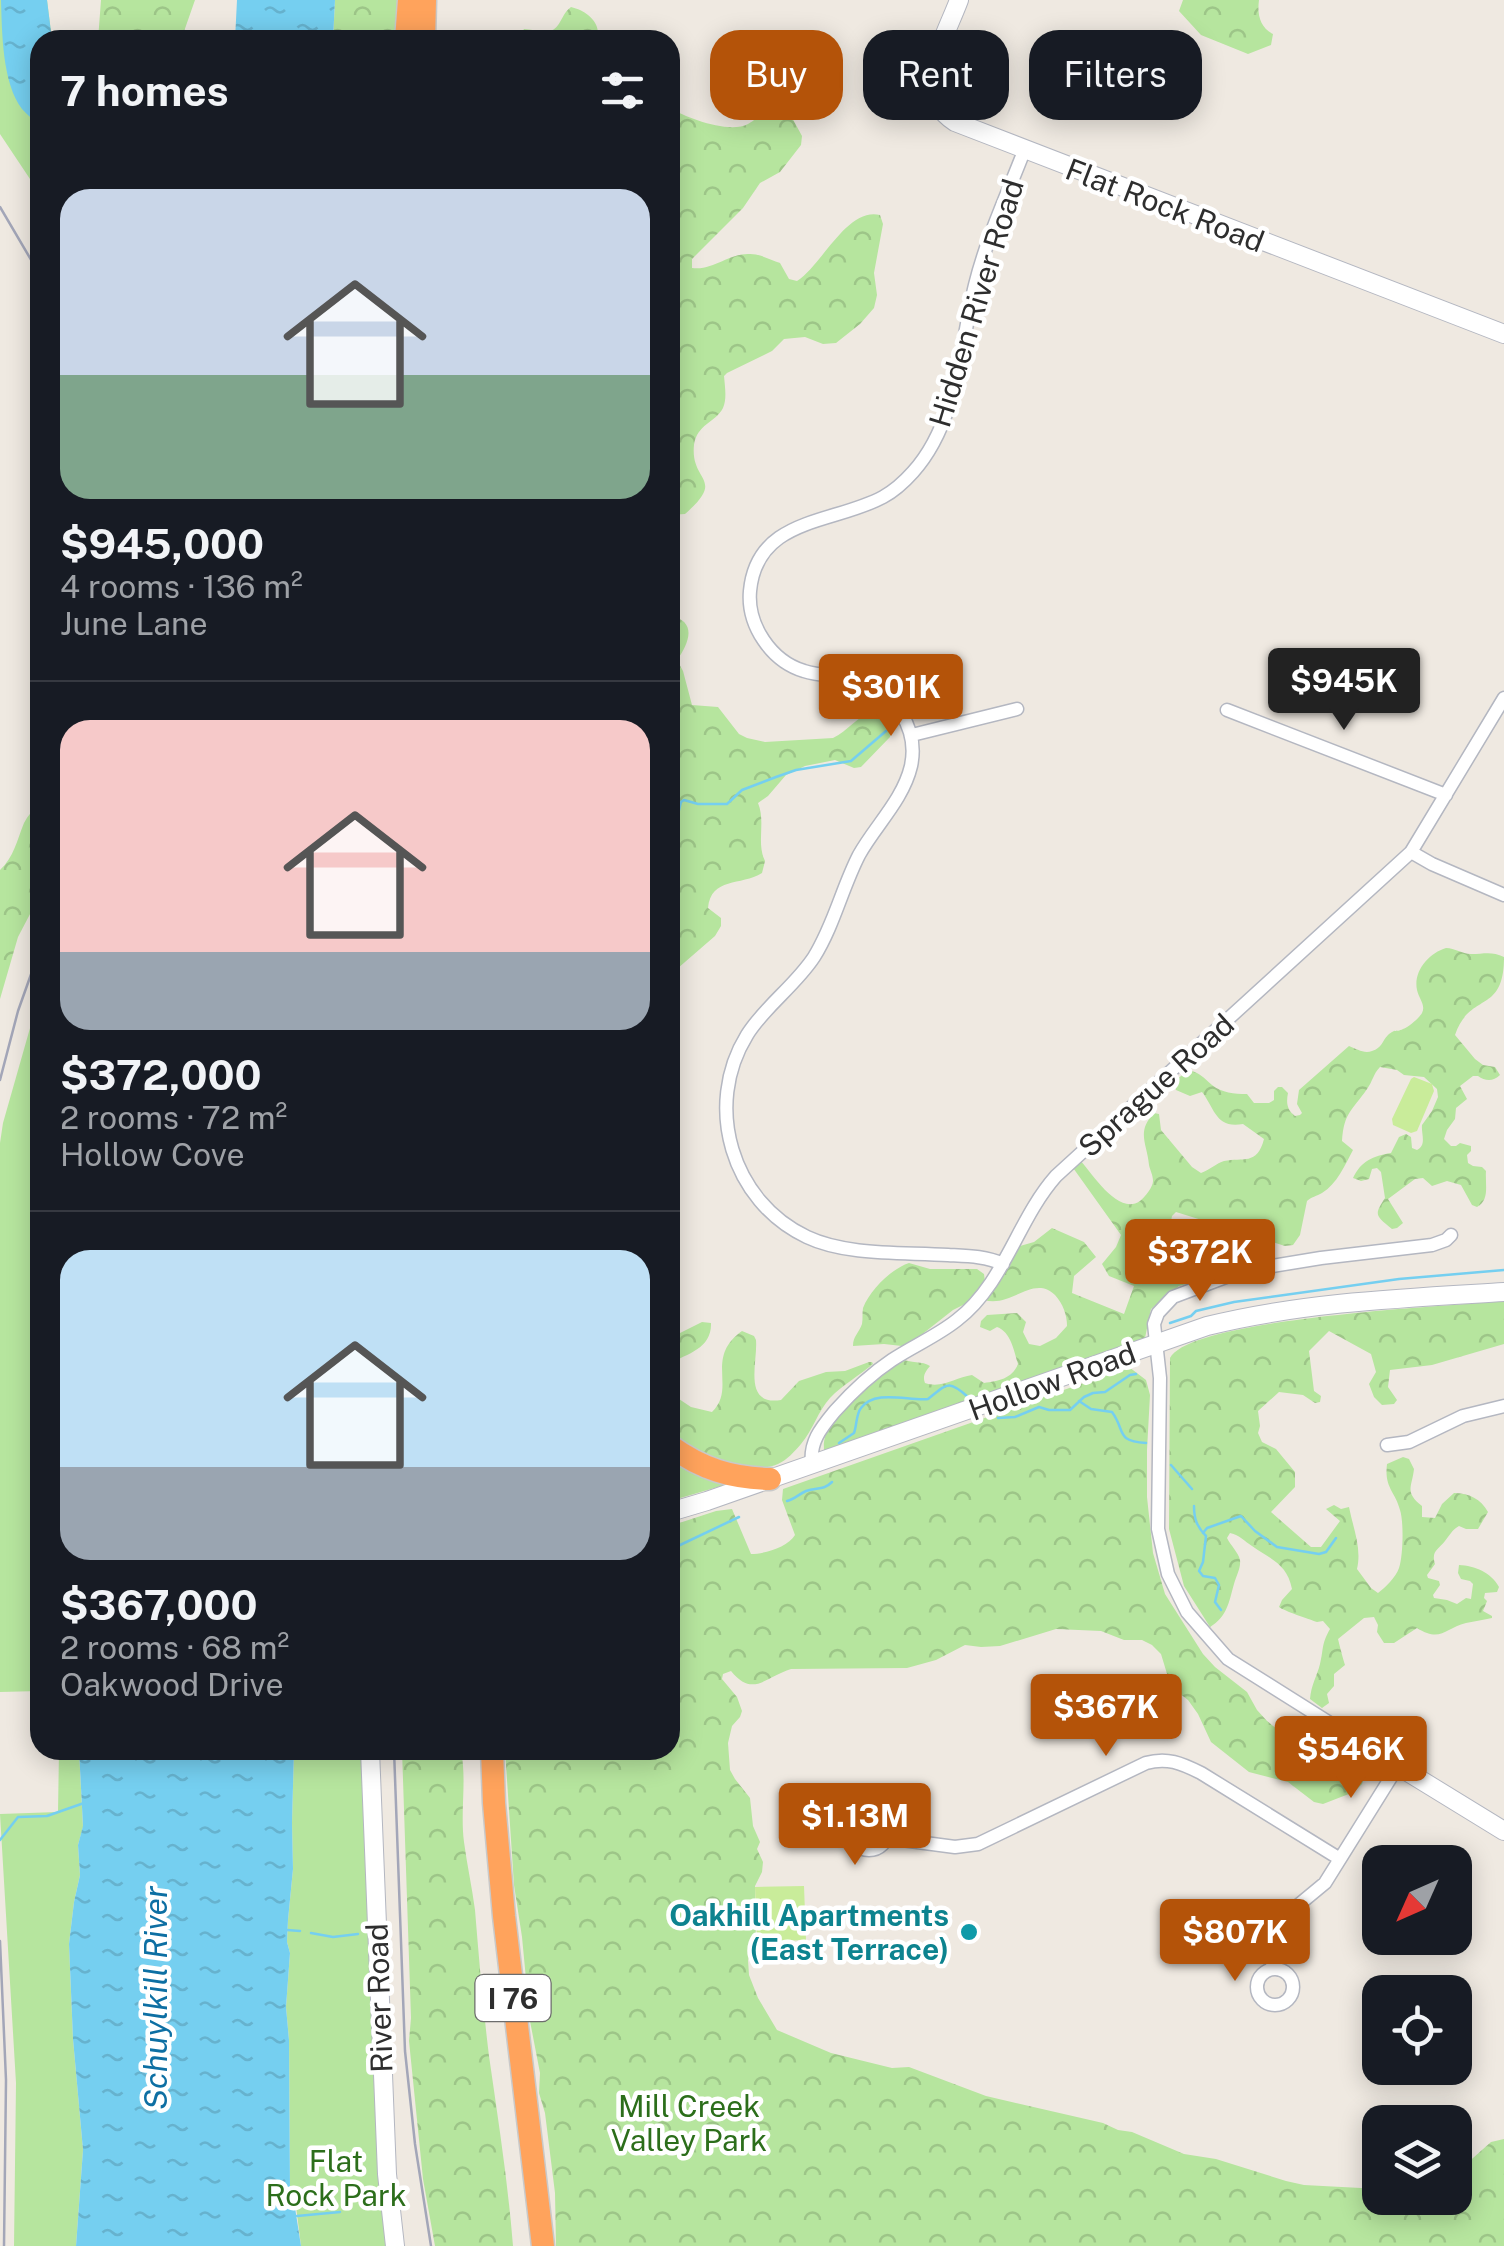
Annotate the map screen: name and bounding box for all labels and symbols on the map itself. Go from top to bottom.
street label: Flat Rock Road [1061,151,1269,259]
street label: Hidden River Road [921,175,1031,431]
pin: $945K [1274,648,1414,733]
pin: $301K [821,654,961,739]
street label: Sprague Road [1071,1006,1241,1164]
pin: $372K [1130,1219,1270,1304]
street label: Hollow Road [964,1334,1140,1428]
pin: $367K [1036,1674,1176,1759]
pin: $546K [1281,1716,1421,1801]
pin: $1.13M [774,1783,936,1868]
north arrow [1362,1845,1472,1955]
water label: Schuylkill River [137,1885,174,2110]
place label: Oakhill Apartments (East Terrace) [669,1897,949,1967]
pin: $807K [1165,1899,1305,1984]
marker: Oakhill Apartments (East Terrace) [958,1921,980,1943]
street label: River Road [358,1923,400,2073]
road number: I 76 [476,1975,550,2021]
park label: Mill Creek Valley Park [611,2088,767,2158]
park label: Flat Rock Park [266,2143,406,2213]

